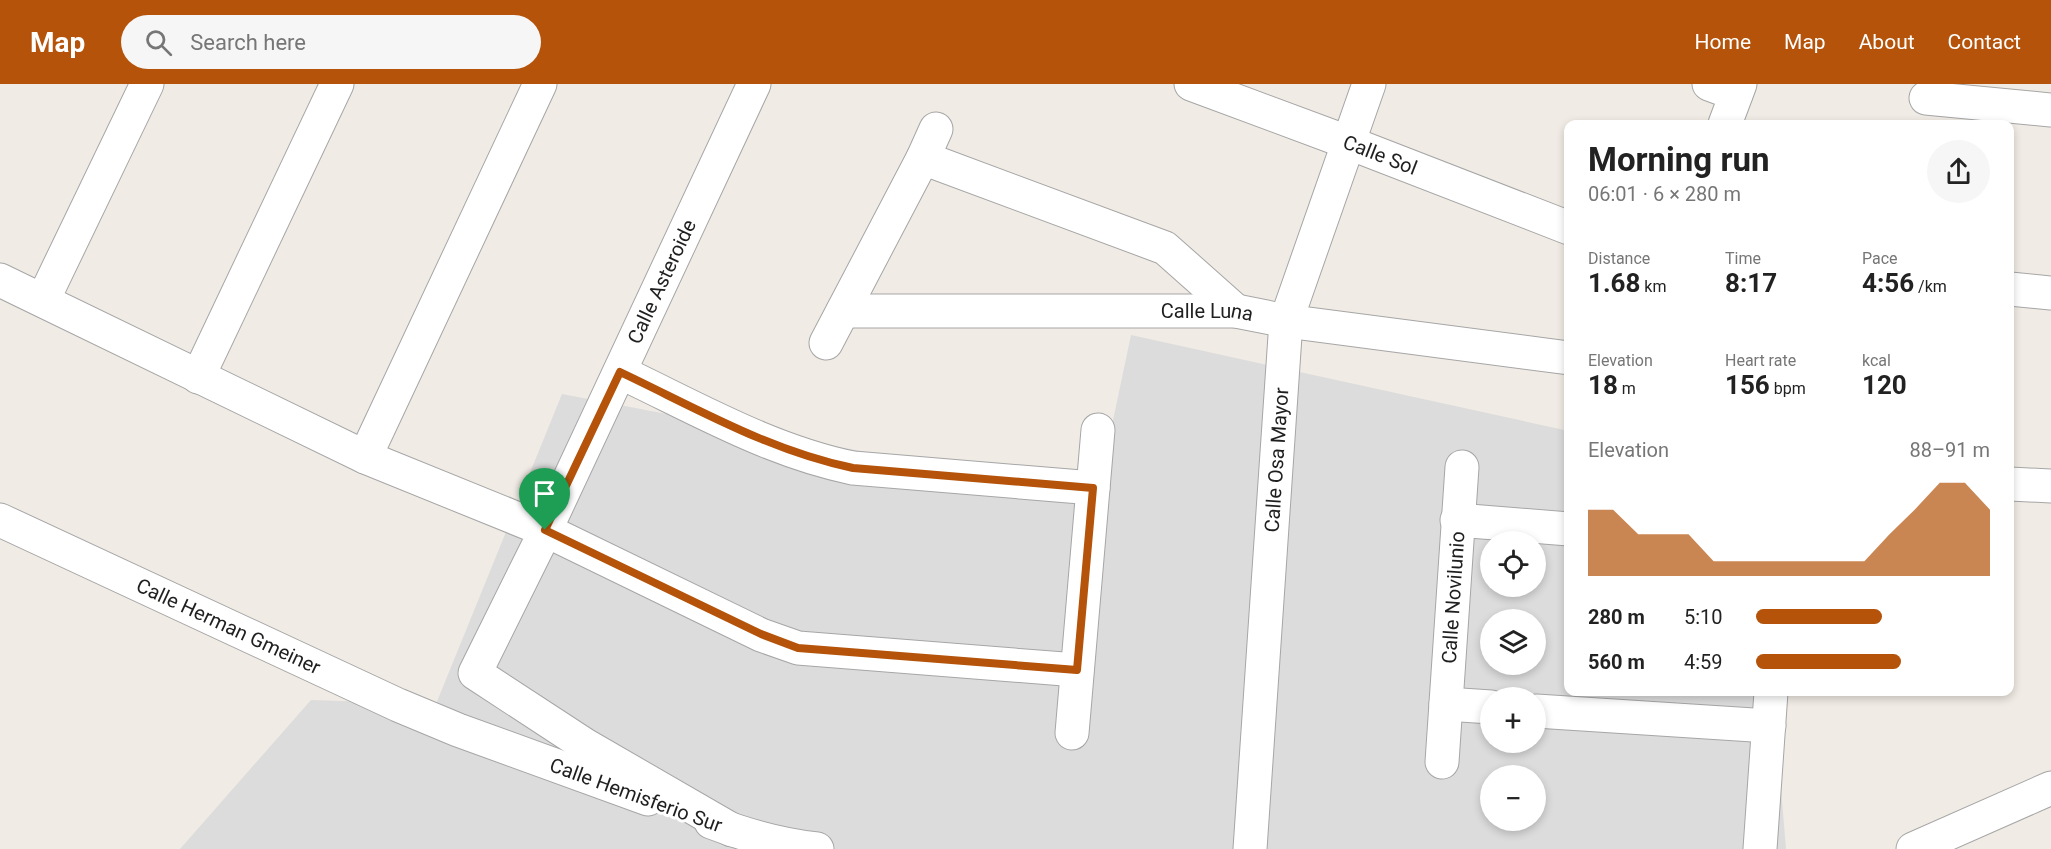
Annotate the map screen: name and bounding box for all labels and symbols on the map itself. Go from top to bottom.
street label: Calle Sol [1340,130,1421,180]
street label: Calle Asteroide [622,215,701,348]
street label: Calle Luna [1161,298,1255,326]
street label: Calle Osa Mayor [1260,387,1293,533]
pin [519,468,570,530]
street label: Calle Novilunio [1437,530,1470,664]
street label: Calle Herman Gmeiner [133,573,325,679]
street label: Calle Hemisferio Sur [546,753,726,837]

